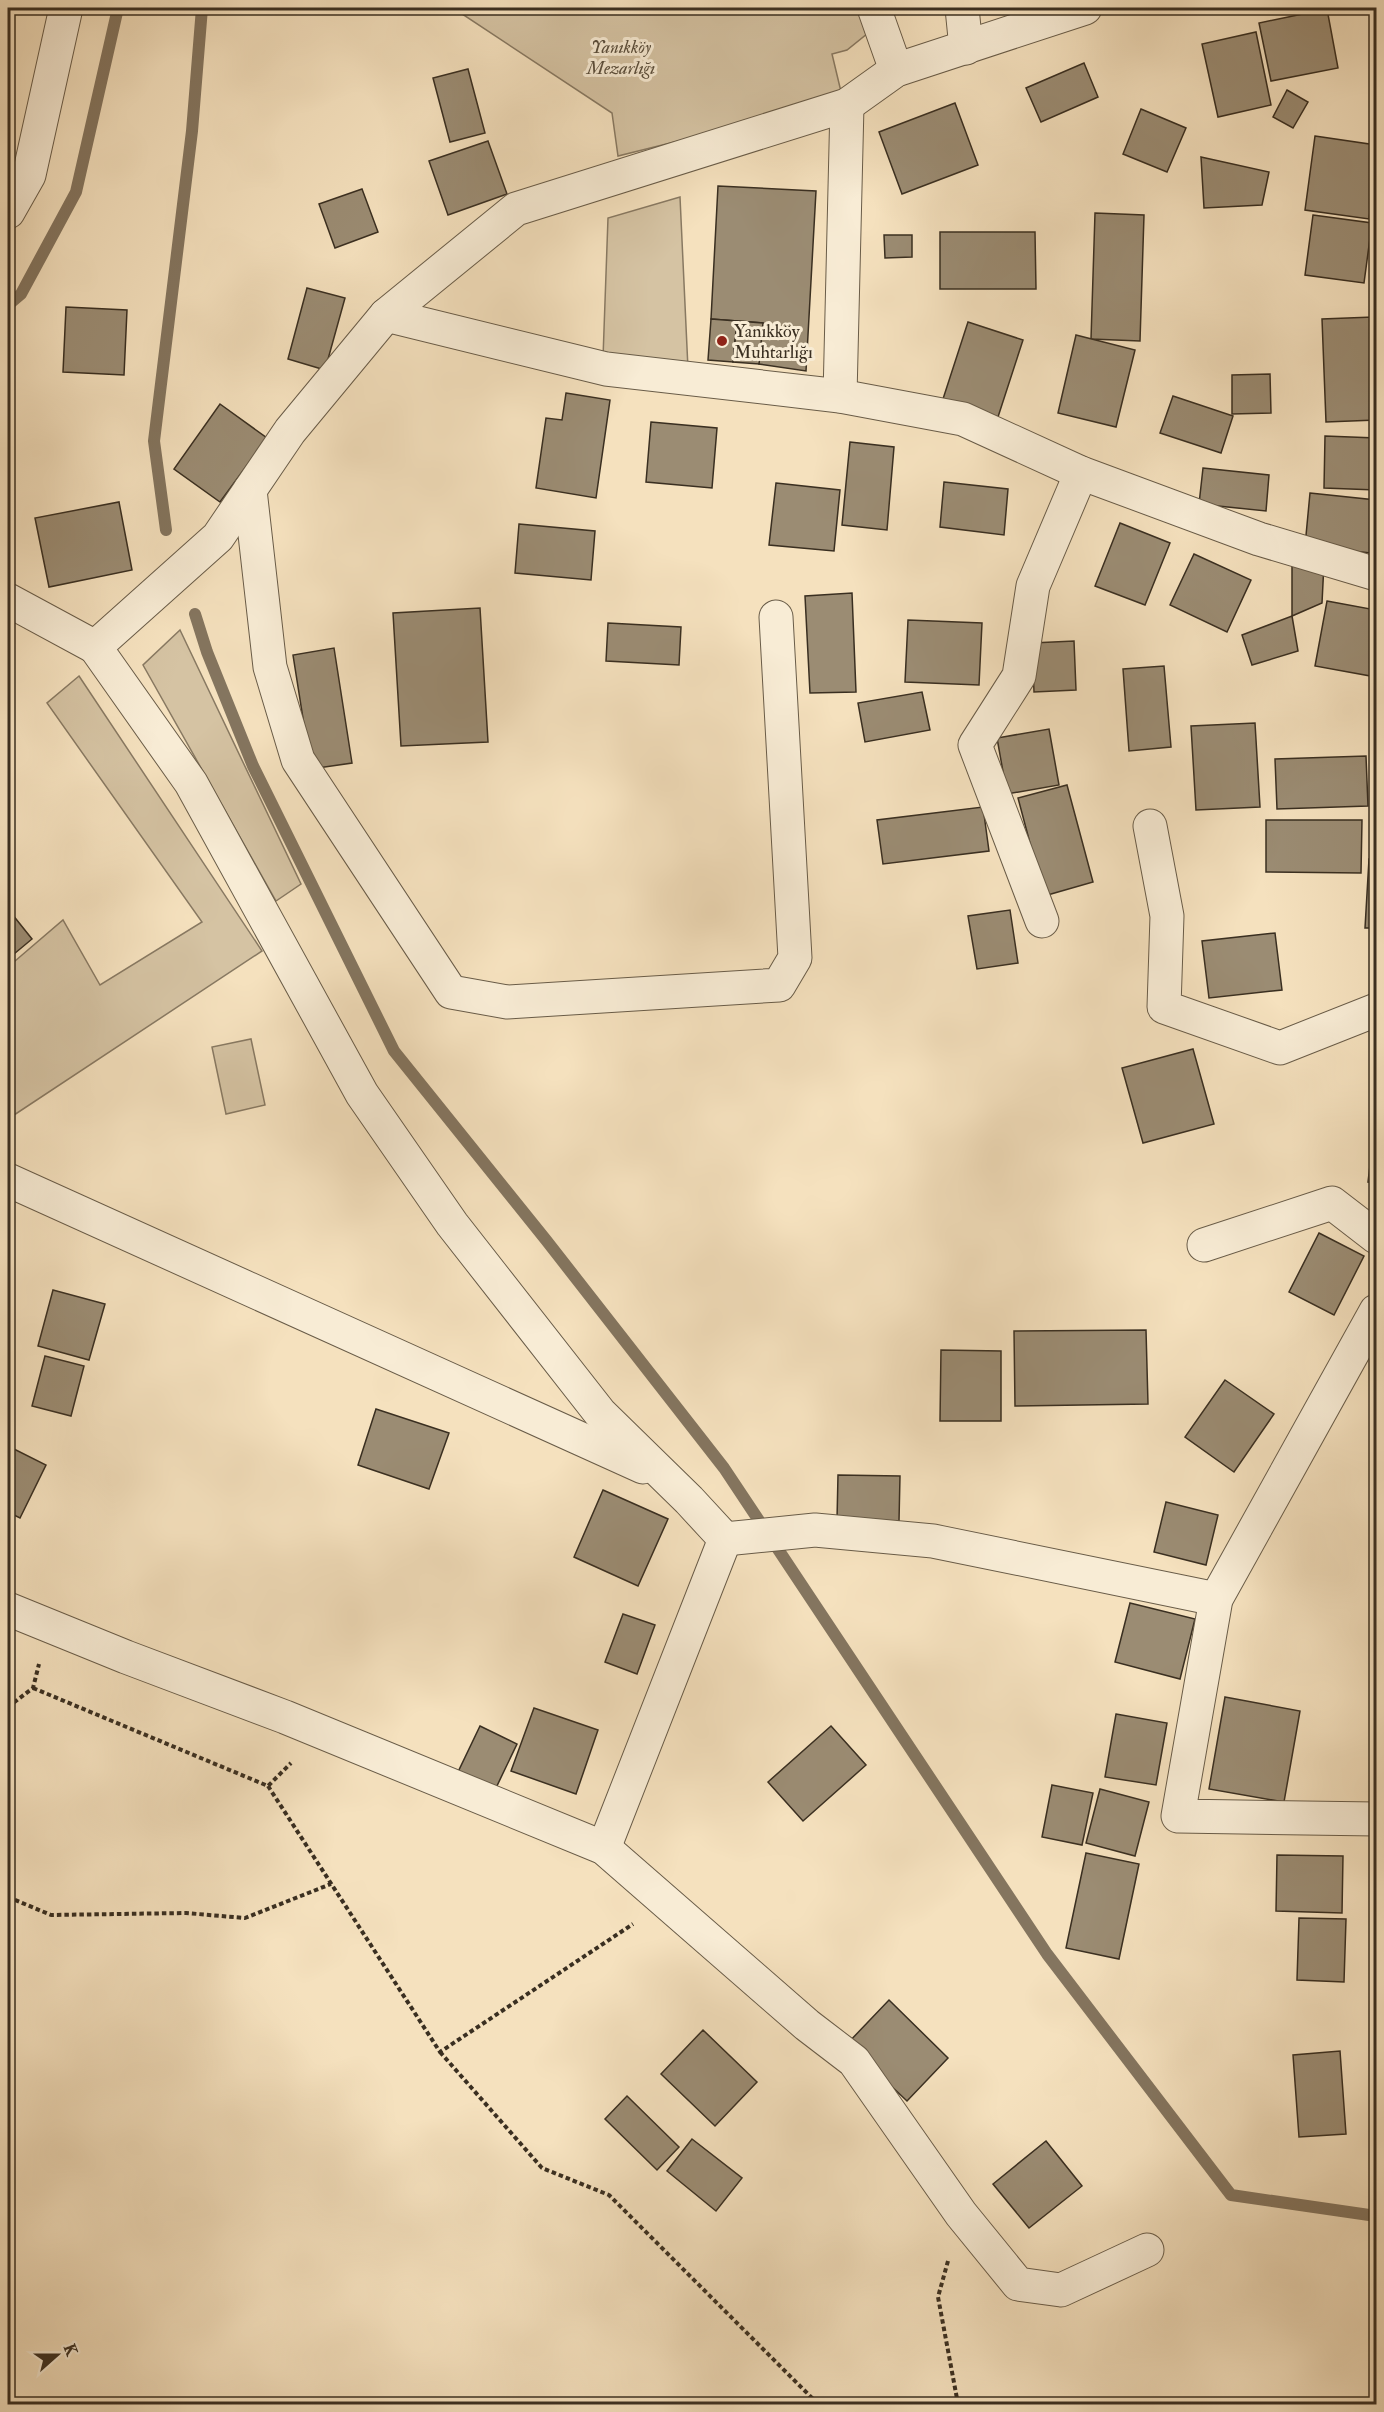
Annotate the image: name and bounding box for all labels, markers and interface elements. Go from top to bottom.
park label: Yanıkköy Mezarlığı [586,36,655,80]
place label: Yanıkköy Muhtarlığı [734,320,813,364]
marker: Yanıkköy Muhtarlığı [715,334,729,348]
north arrow [27,2325,87,2385]
text: K [59,2341,82,2360]

